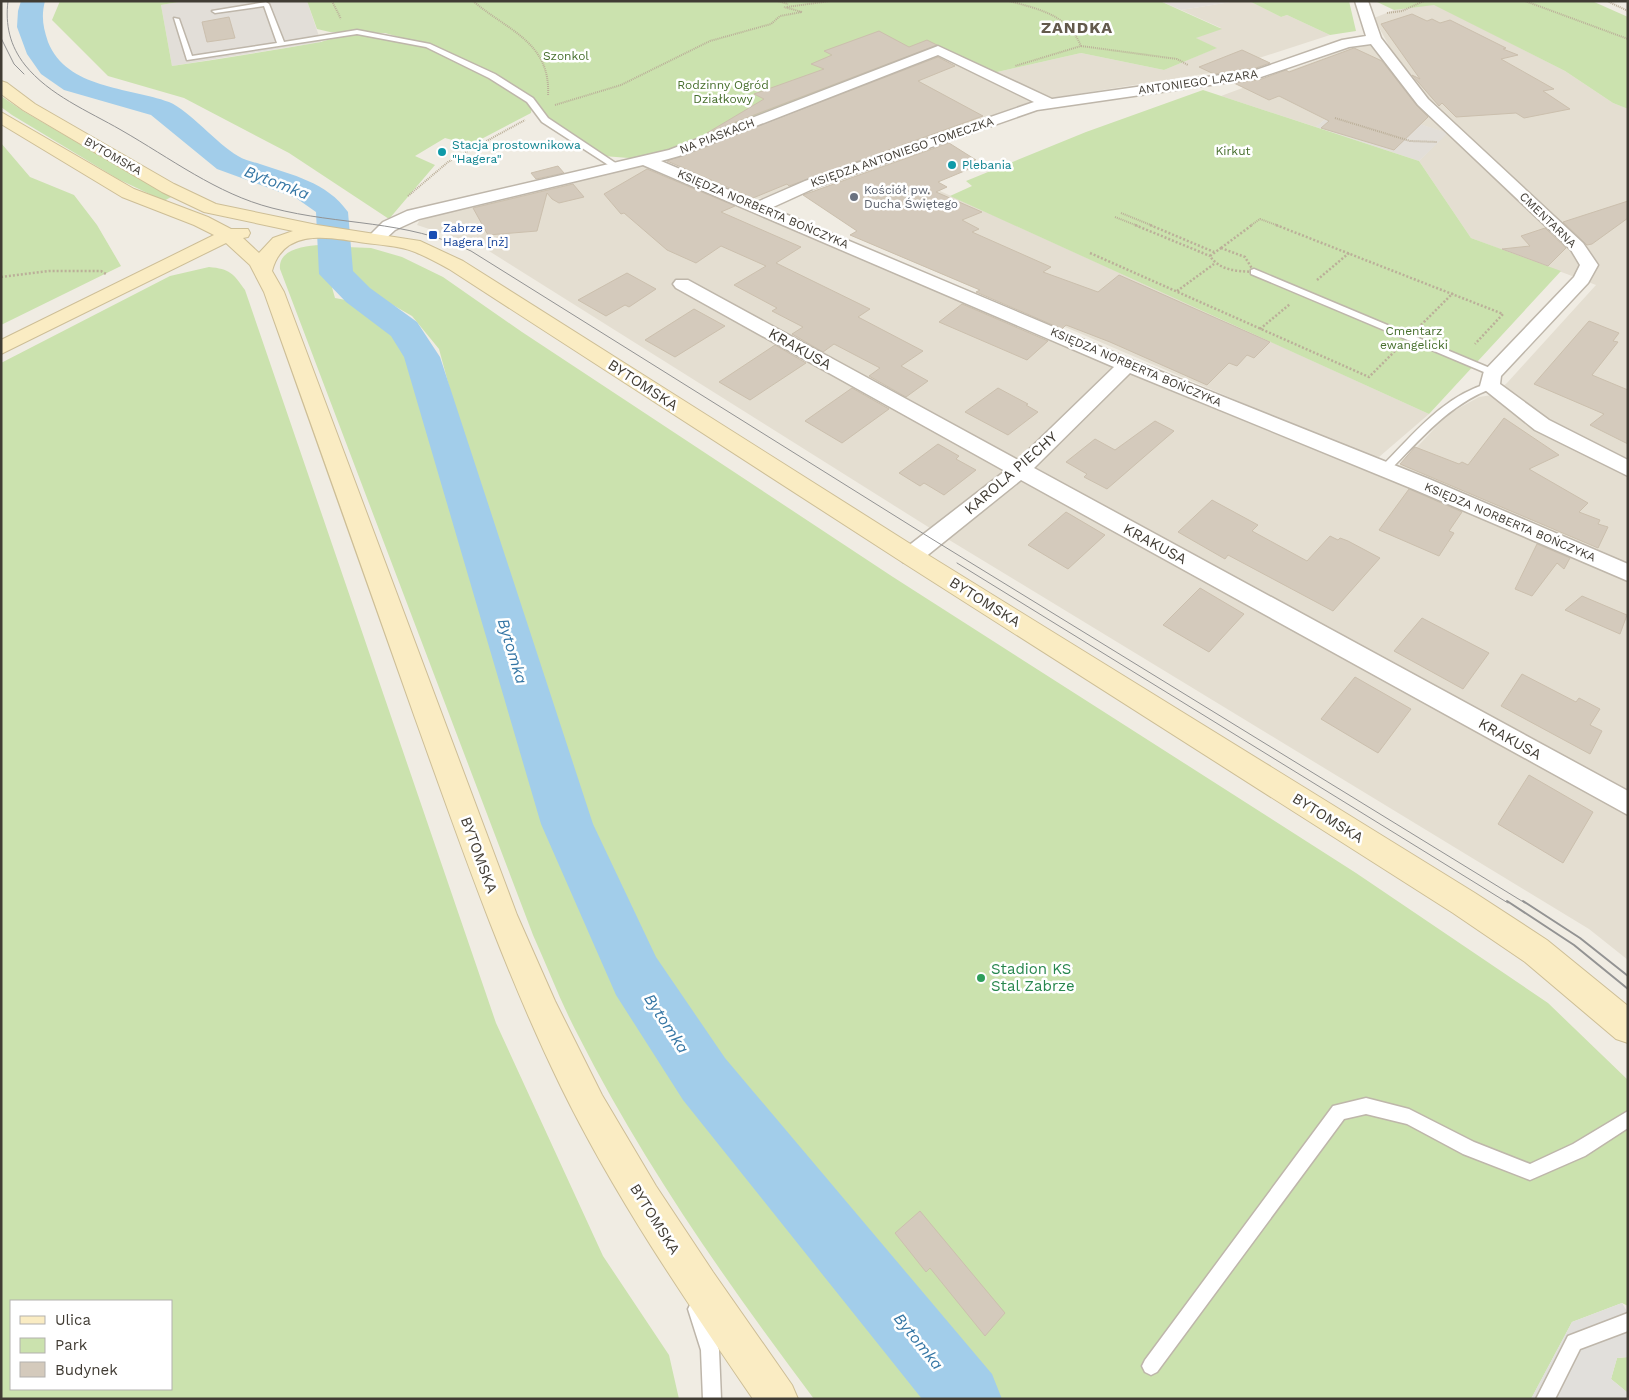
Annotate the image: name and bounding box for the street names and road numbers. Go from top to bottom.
street label: ANTONIEGO LAZARA [1137,67,1259,97]
street label: KSIĘDZA ANTONIEGO TOMECZKA [809,114,996,190]
street label: NA PIASKACH [677,115,757,157]
street label: BYTOMSKA [82,134,144,178]
street label: KSIĘDZA NORBERTA BOŃCZYKA [675,166,851,252]
street label: CMENTARNA [1517,189,1579,251]
street label: KRAKUSA [765,324,835,374]
street label: KSIĘDZA NORBERTA BOŃCZYKA [1048,324,1224,410]
street label: BYTOMSKA [604,356,682,414]
street label: KAROLA PIECHY [961,428,1061,518]
street label: KSIĘDZA NORBERTA BOŃCZYKA [1422,479,1598,565]
street label: KRAKUSA [1120,520,1190,568]
street label: BYTOMSKA [946,573,1024,631]
street label: KRAKUSA [1475,714,1545,764]
street label: BYTOMSKA [1289,789,1367,847]
street label: BYTOMSKA [457,814,501,896]
street label: BYTOMSKA [626,1180,684,1258]

